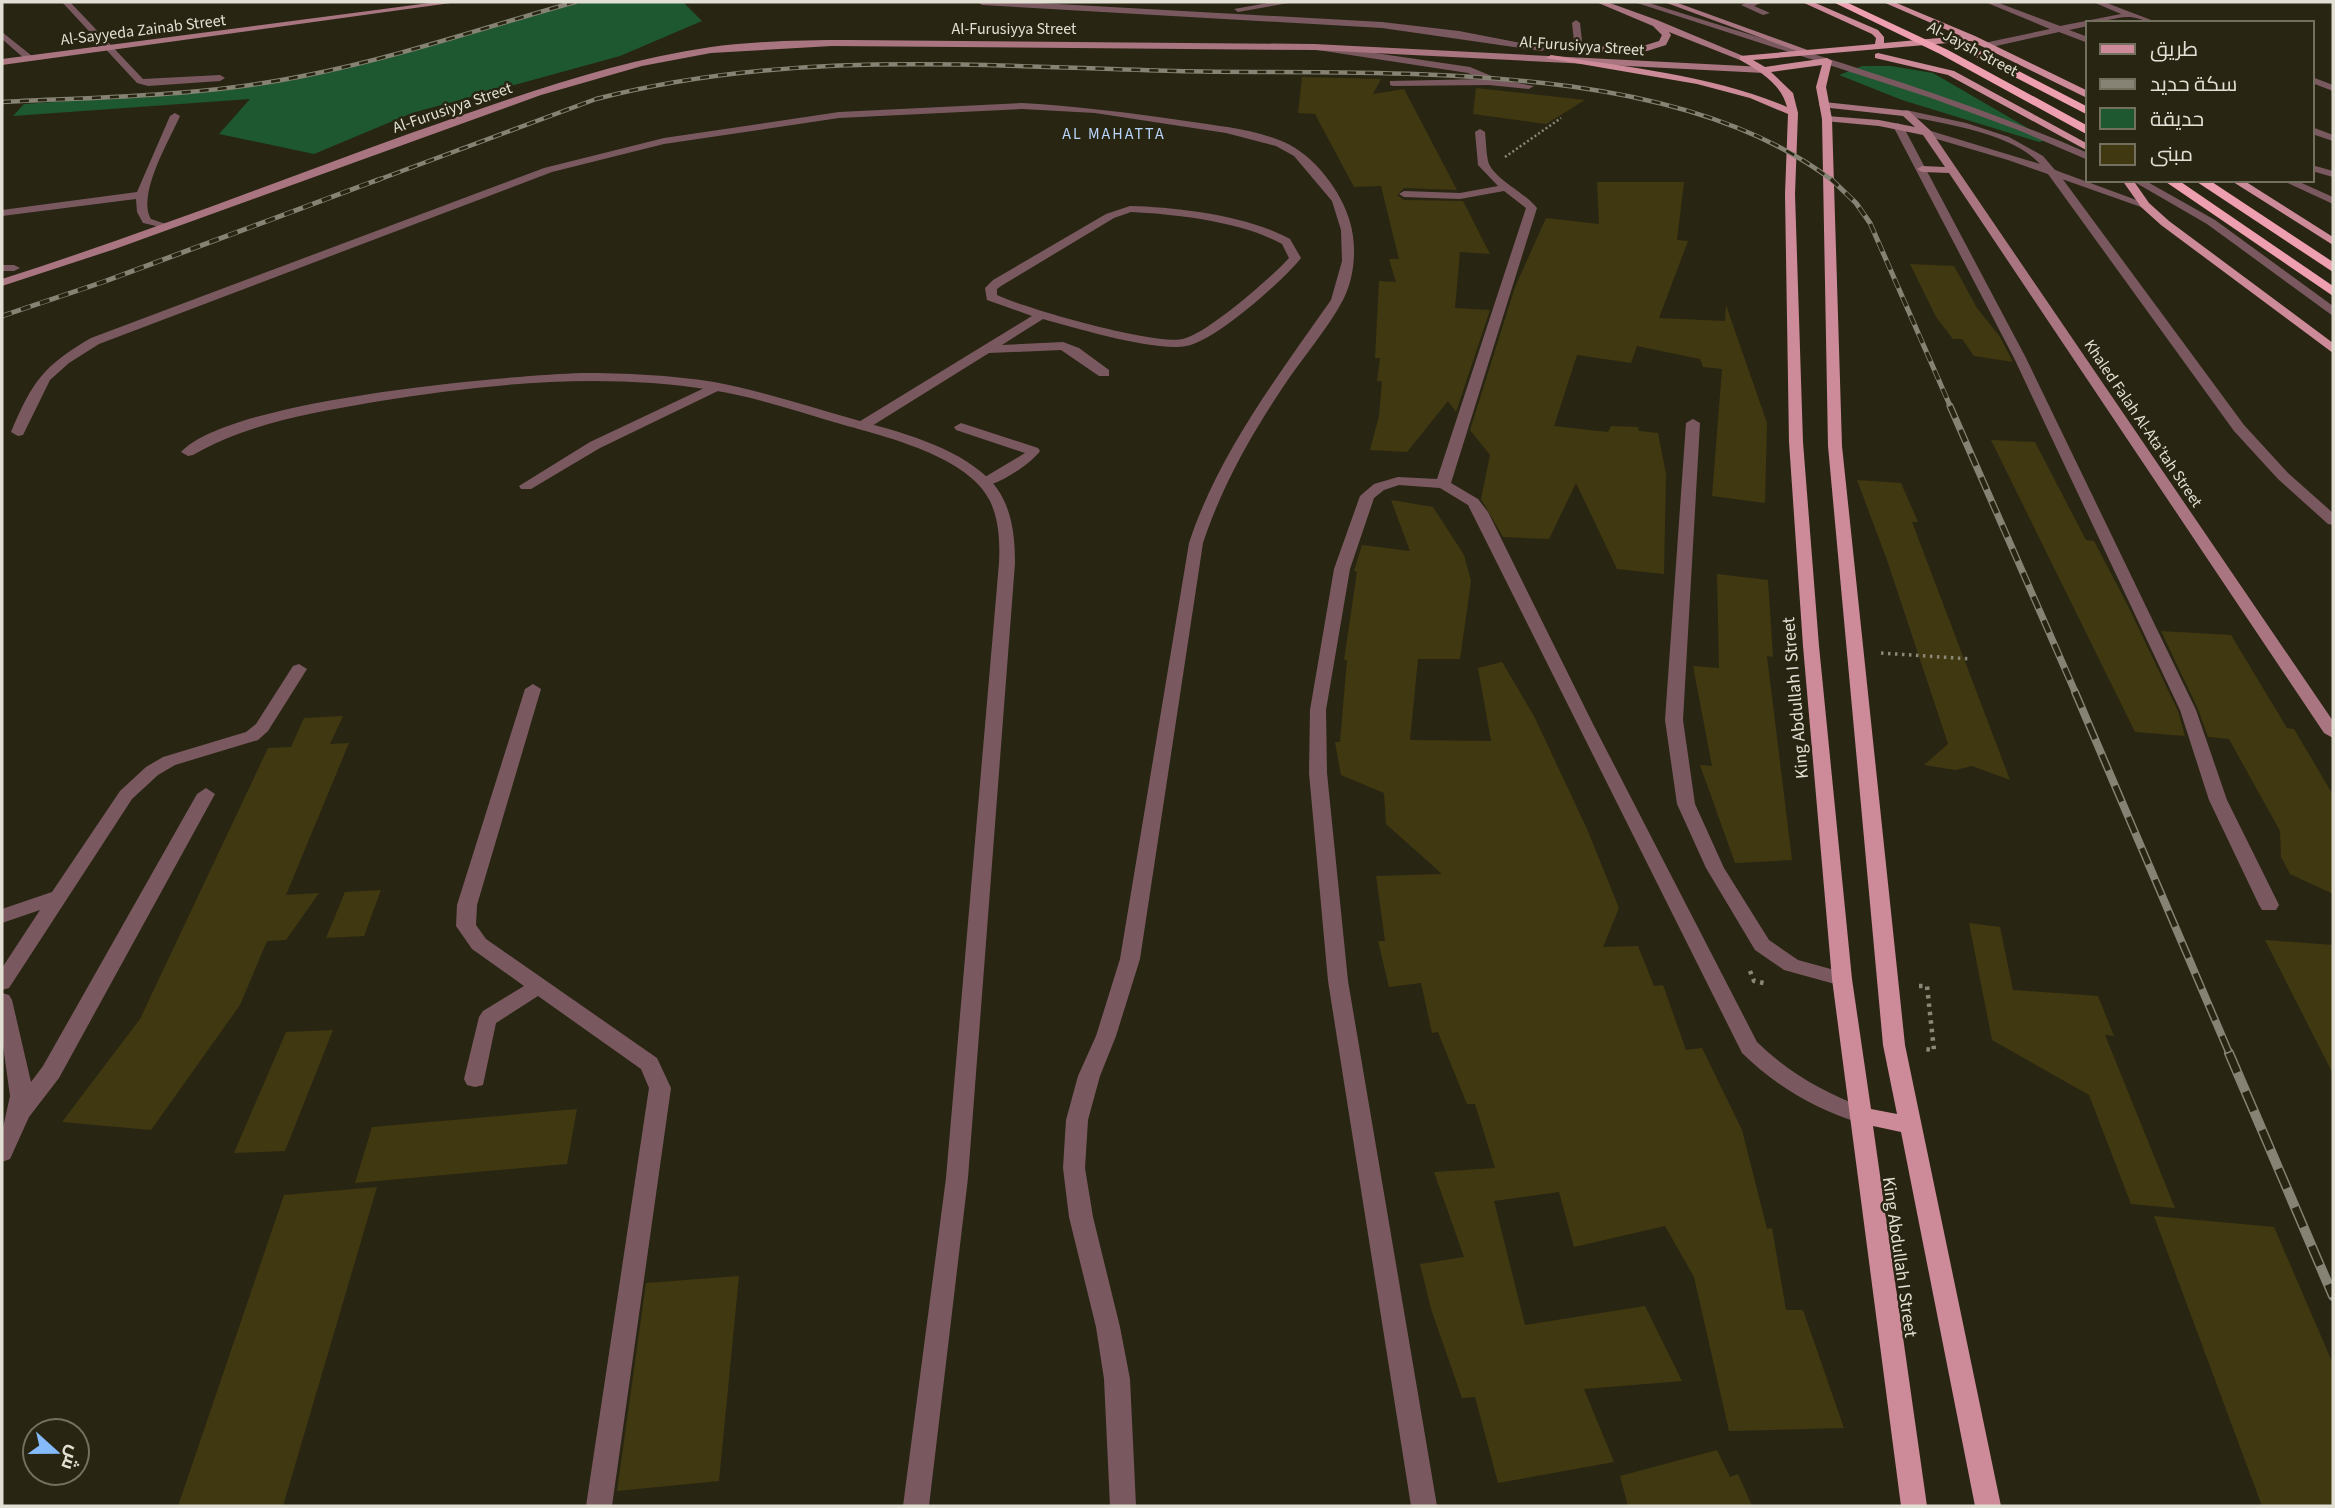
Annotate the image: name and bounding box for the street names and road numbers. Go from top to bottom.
street label: Al-Sayyeda Zainab Street [59,9,228,51]
street label: Al-Jaysh Street [1924,16,2022,82]
street label: Al-Furusiyya Street [952,18,1077,40]
street label: Al-Furusiyya Street [1519,31,1646,61]
street label: Al-Furusiyya Street [390,77,516,139]
street label: Khaled Falah Al-Ata’tah Street [2079,335,2208,512]
street label: King Abdullah I Street [1776,616,1815,780]
street label: King Abdullah I Street [1876,1175,1923,1339]

